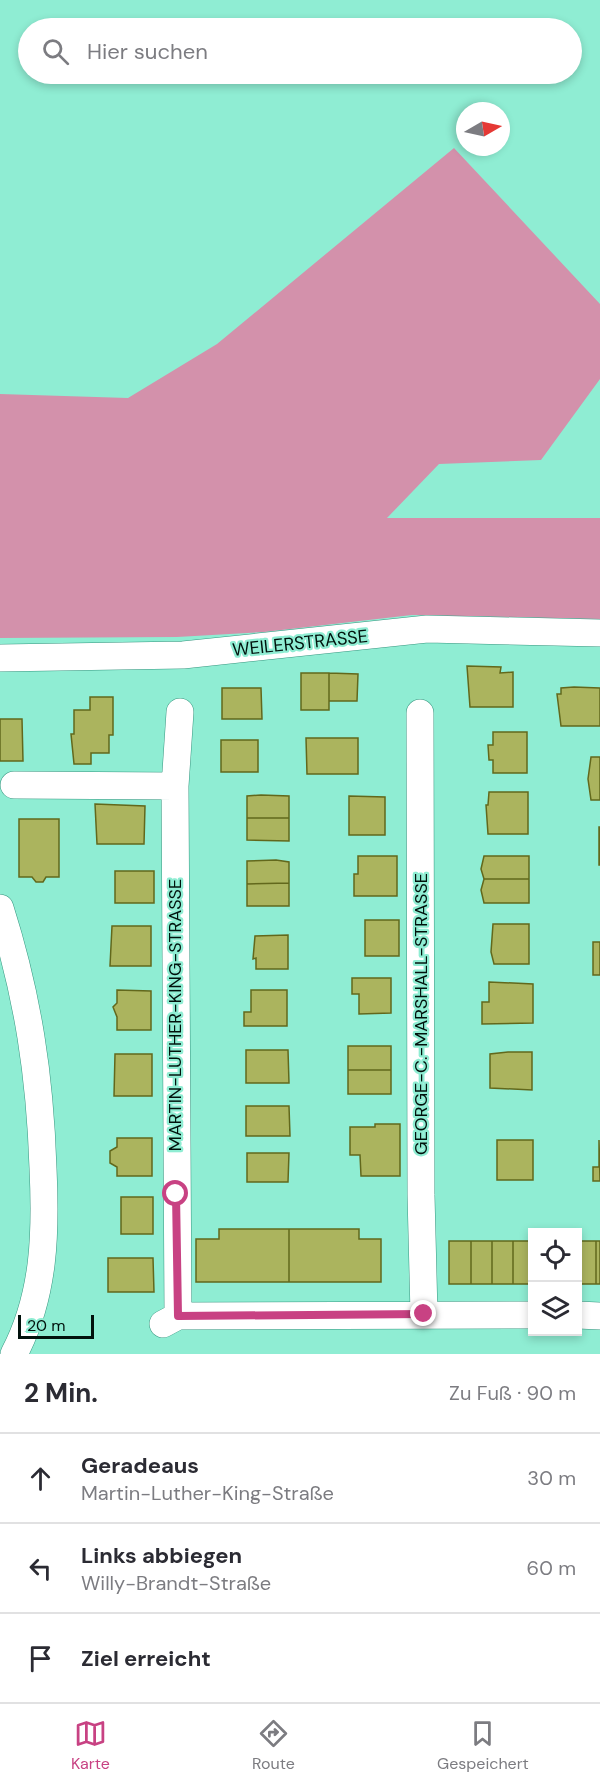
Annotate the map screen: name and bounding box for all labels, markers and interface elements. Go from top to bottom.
search box [18,18,582,84]
icon: search [39,35,72,68]
text: Hier suchen [87,37,208,66]
north arrow [456,102,510,156]
street label: WEILERSTRASSE [231,624,369,662]
street label: GEORGE-C.-MARSHALL-STRASSE [409,873,433,1155]
street label: MARTIN-LUTHER-KING-STRASSE [163,879,187,1151]
route start [162,1180,188,1206]
map controls [528,1228,582,1336]
button: locate [528,1228,582,1282]
button: layers [528,1282,582,1336]
route end [410,1300,436,1326]
scale bar [18,1312,94,1340]
text: 20 m [27,1315,66,1336]
text: 2 Min. [24,1376,98,1410]
text: Zu Fuß · 90 m [449,1380,576,1406]
text: Geradeaus [81,1451,199,1480]
icon: ahead [24,1462,57,1495]
text: 30 m [527,1465,576,1491]
text: Martin-Luther-King-Straße [81,1480,334,1506]
text: Links abbiegen [81,1541,242,1570]
icon: left [24,1552,57,1585]
text: 60 m [527,1555,576,1581]
text: Willy-Brandt-Straße [81,1570,271,1596]
icon: arrive [24,1642,57,1675]
text: Ziel erreicht [81,1644,211,1673]
tab: Karte [71,1717,110,1774]
tab: Route [252,1717,295,1774]
tab: Gespeichert [437,1717,529,1774]

